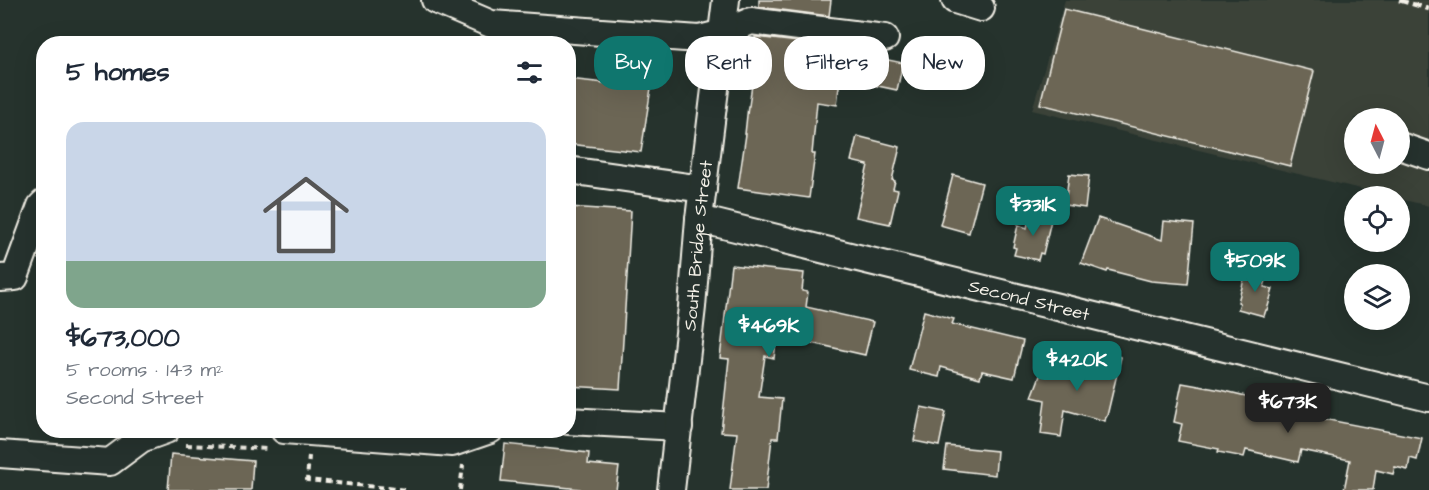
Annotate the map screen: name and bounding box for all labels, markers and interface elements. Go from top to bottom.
chip: Buy [594,36,673,90]
chip: Rent [685,36,772,90]
chip: Filters [784,36,889,90]
chip: New [901,36,985,90]
text: 5 homes [66,54,170,90]
icon: filters [513,56,546,89]
north arrow [1344,108,1410,174]
map controls [1344,108,1410,330]
street label: South Bridge Street [677,158,719,332]
icon: home [252,161,360,269]
pin: $331K [991,186,1075,237]
button: locate [1344,186,1410,252]
text: $331K [1010,191,1056,219]
pin: $509K [1213,242,1297,293]
text: $509K [1224,247,1286,275]
button: layers [1344,264,1410,330]
street label: Second Street [966,274,1093,328]
pin: $469K [727,307,811,358]
text: $469K [739,312,799,340]
text: $673,000 [66,320,180,356]
pin: $420K [1035,341,1119,392]
text: $420K [1047,346,1107,374]
text: 5 rooms · 143 m² [66,356,224,384]
pin: $673K [1246,383,1330,434]
text: Second Street [66,384,204,412]
text: $673K [1259,388,1317,416]

